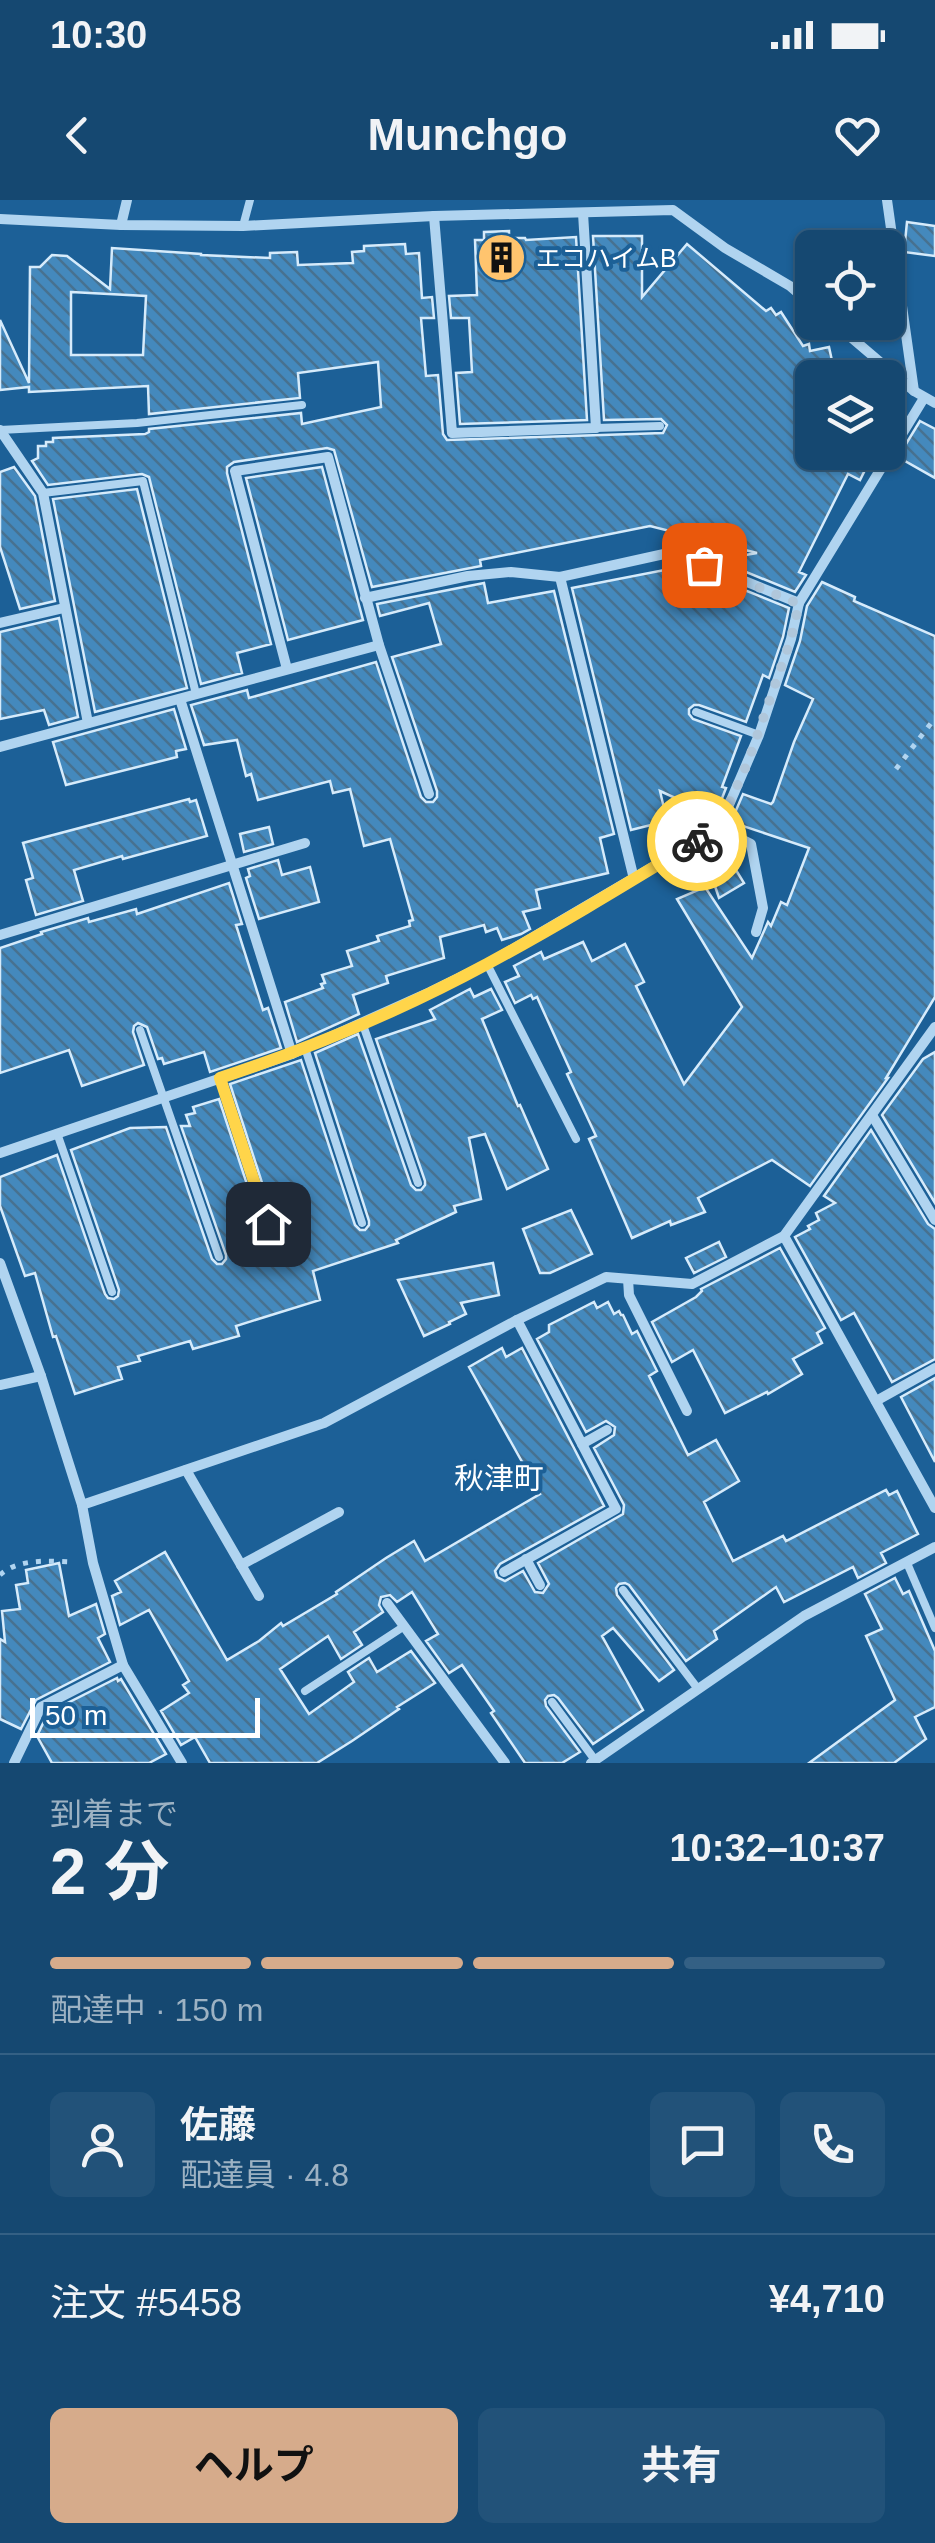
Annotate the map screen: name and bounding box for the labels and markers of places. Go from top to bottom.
building icon: エコハイムB [475,232,527,284]
place label: エコハイムB [536,244,677,272]
pin [662,523,747,608]
pin [226,1182,311,1267]

